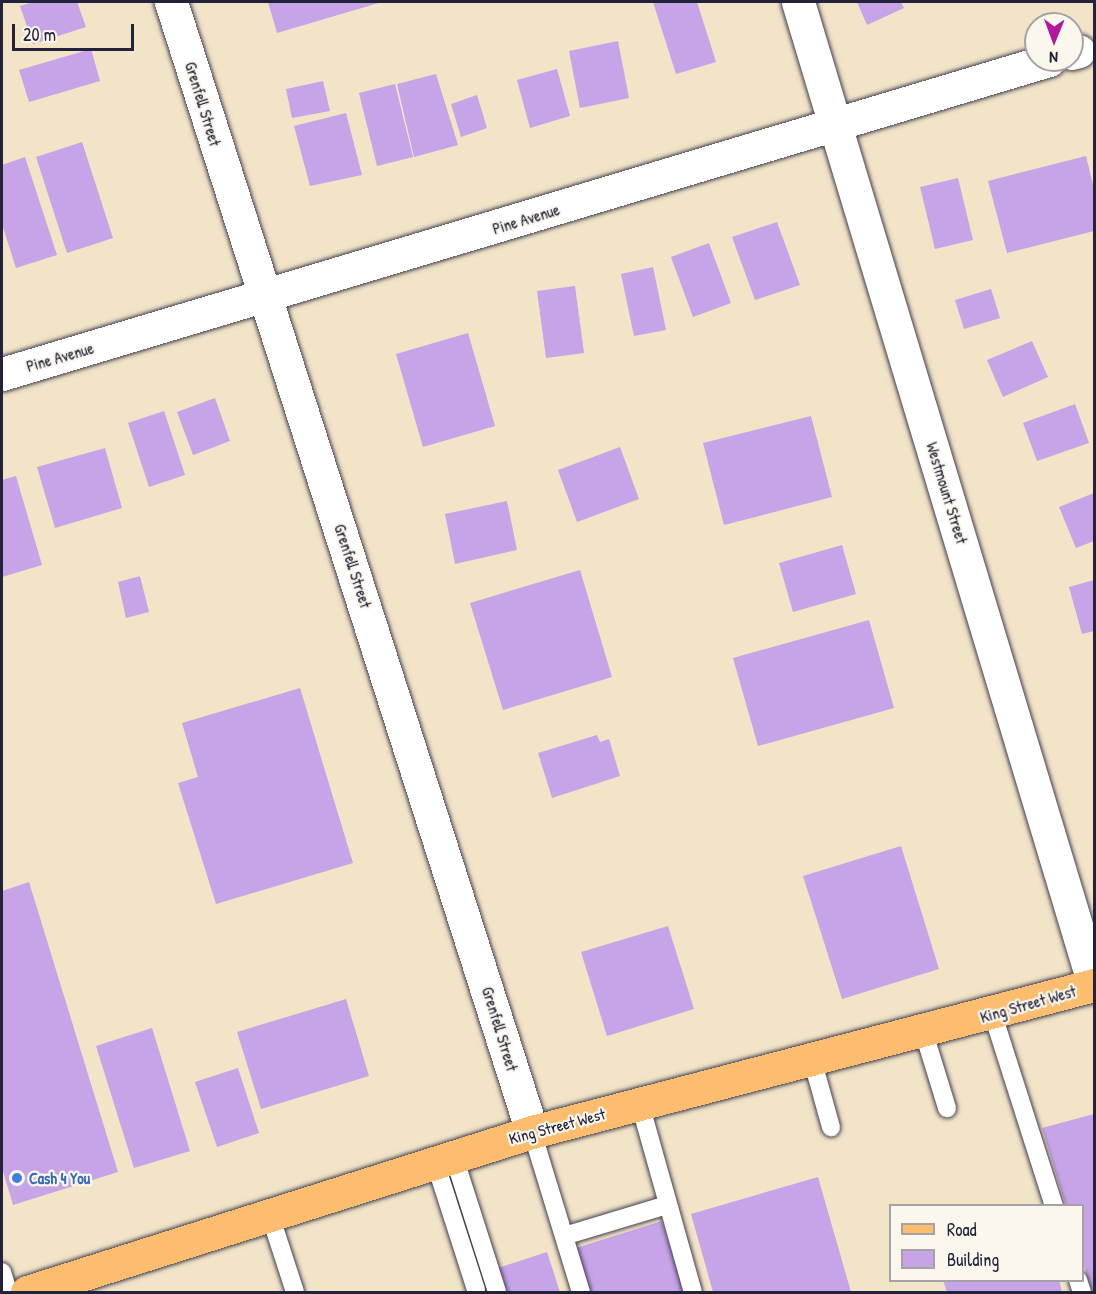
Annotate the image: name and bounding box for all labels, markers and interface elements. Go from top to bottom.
scale bar [15,12,136,50]
north arrow [1024,12,1084,72]
text: 20 m [23,22,56,47]
text: N [1049,47,1058,69]
street label: Grenfell Street [181,59,225,149]
street label: Pine Avenue [490,200,562,238]
street label: Pine Avenue [24,338,96,376]
street label: Westmount Street [922,440,972,546]
street label: Grenfell Street [330,521,376,611]
street label: King Street West [978,981,1078,1027]
street label: Grenfell Street [478,984,522,1074]
street label: King Street West [507,1104,607,1148]
place label: Cash 4 You [29,1168,90,1188]
marker: Cash 4 You [10,1171,24,1185]
legend [889,1204,1084,1282]
text: Road [947,1217,977,1242]
text: Building [947,1247,999,1272]

